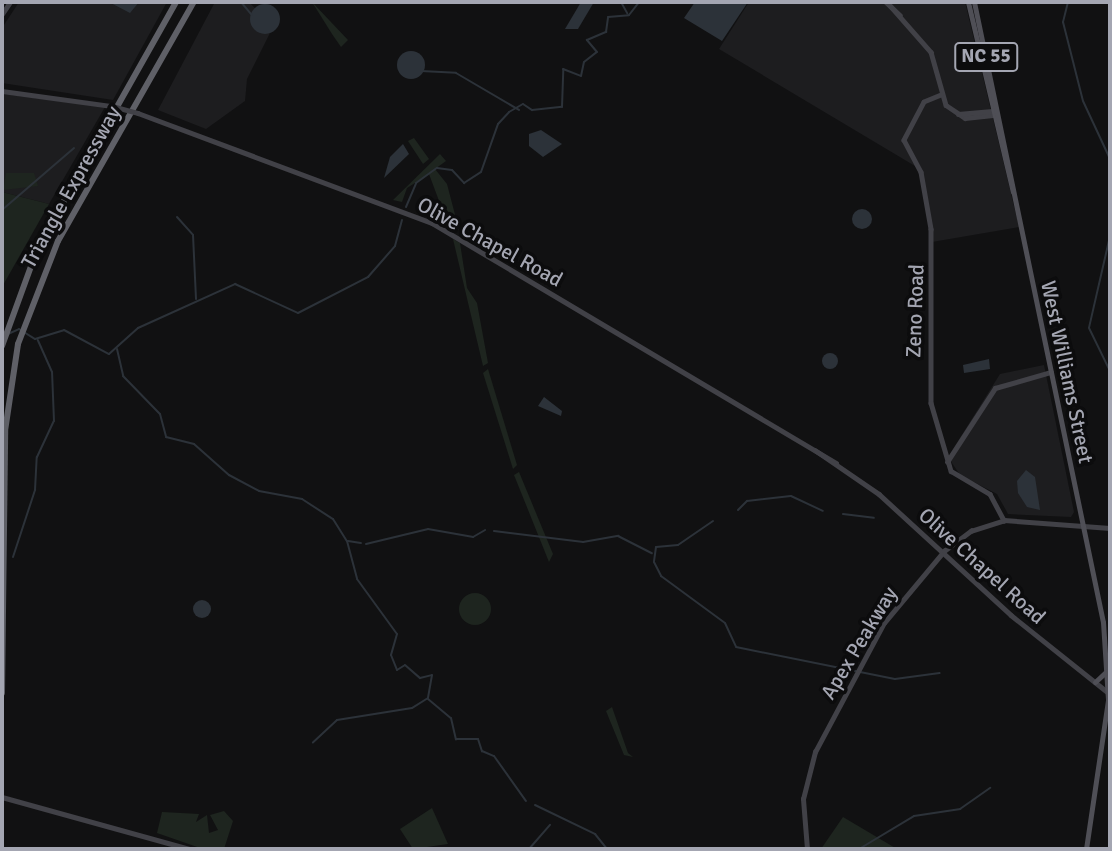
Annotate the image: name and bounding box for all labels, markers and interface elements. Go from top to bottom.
road number: NC 55 [953,41,1019,72]
street label: Triangle Expressway [16,102,126,272]
street label: Olive Chapel Road [413,192,567,292]
street label: Zeno Road [901,264,929,358]
street label: West Williams Street [1035,278,1099,466]
street label: Olive Chapel Road [913,502,1051,630]
street label: Apex Peakway [816,582,902,704]

